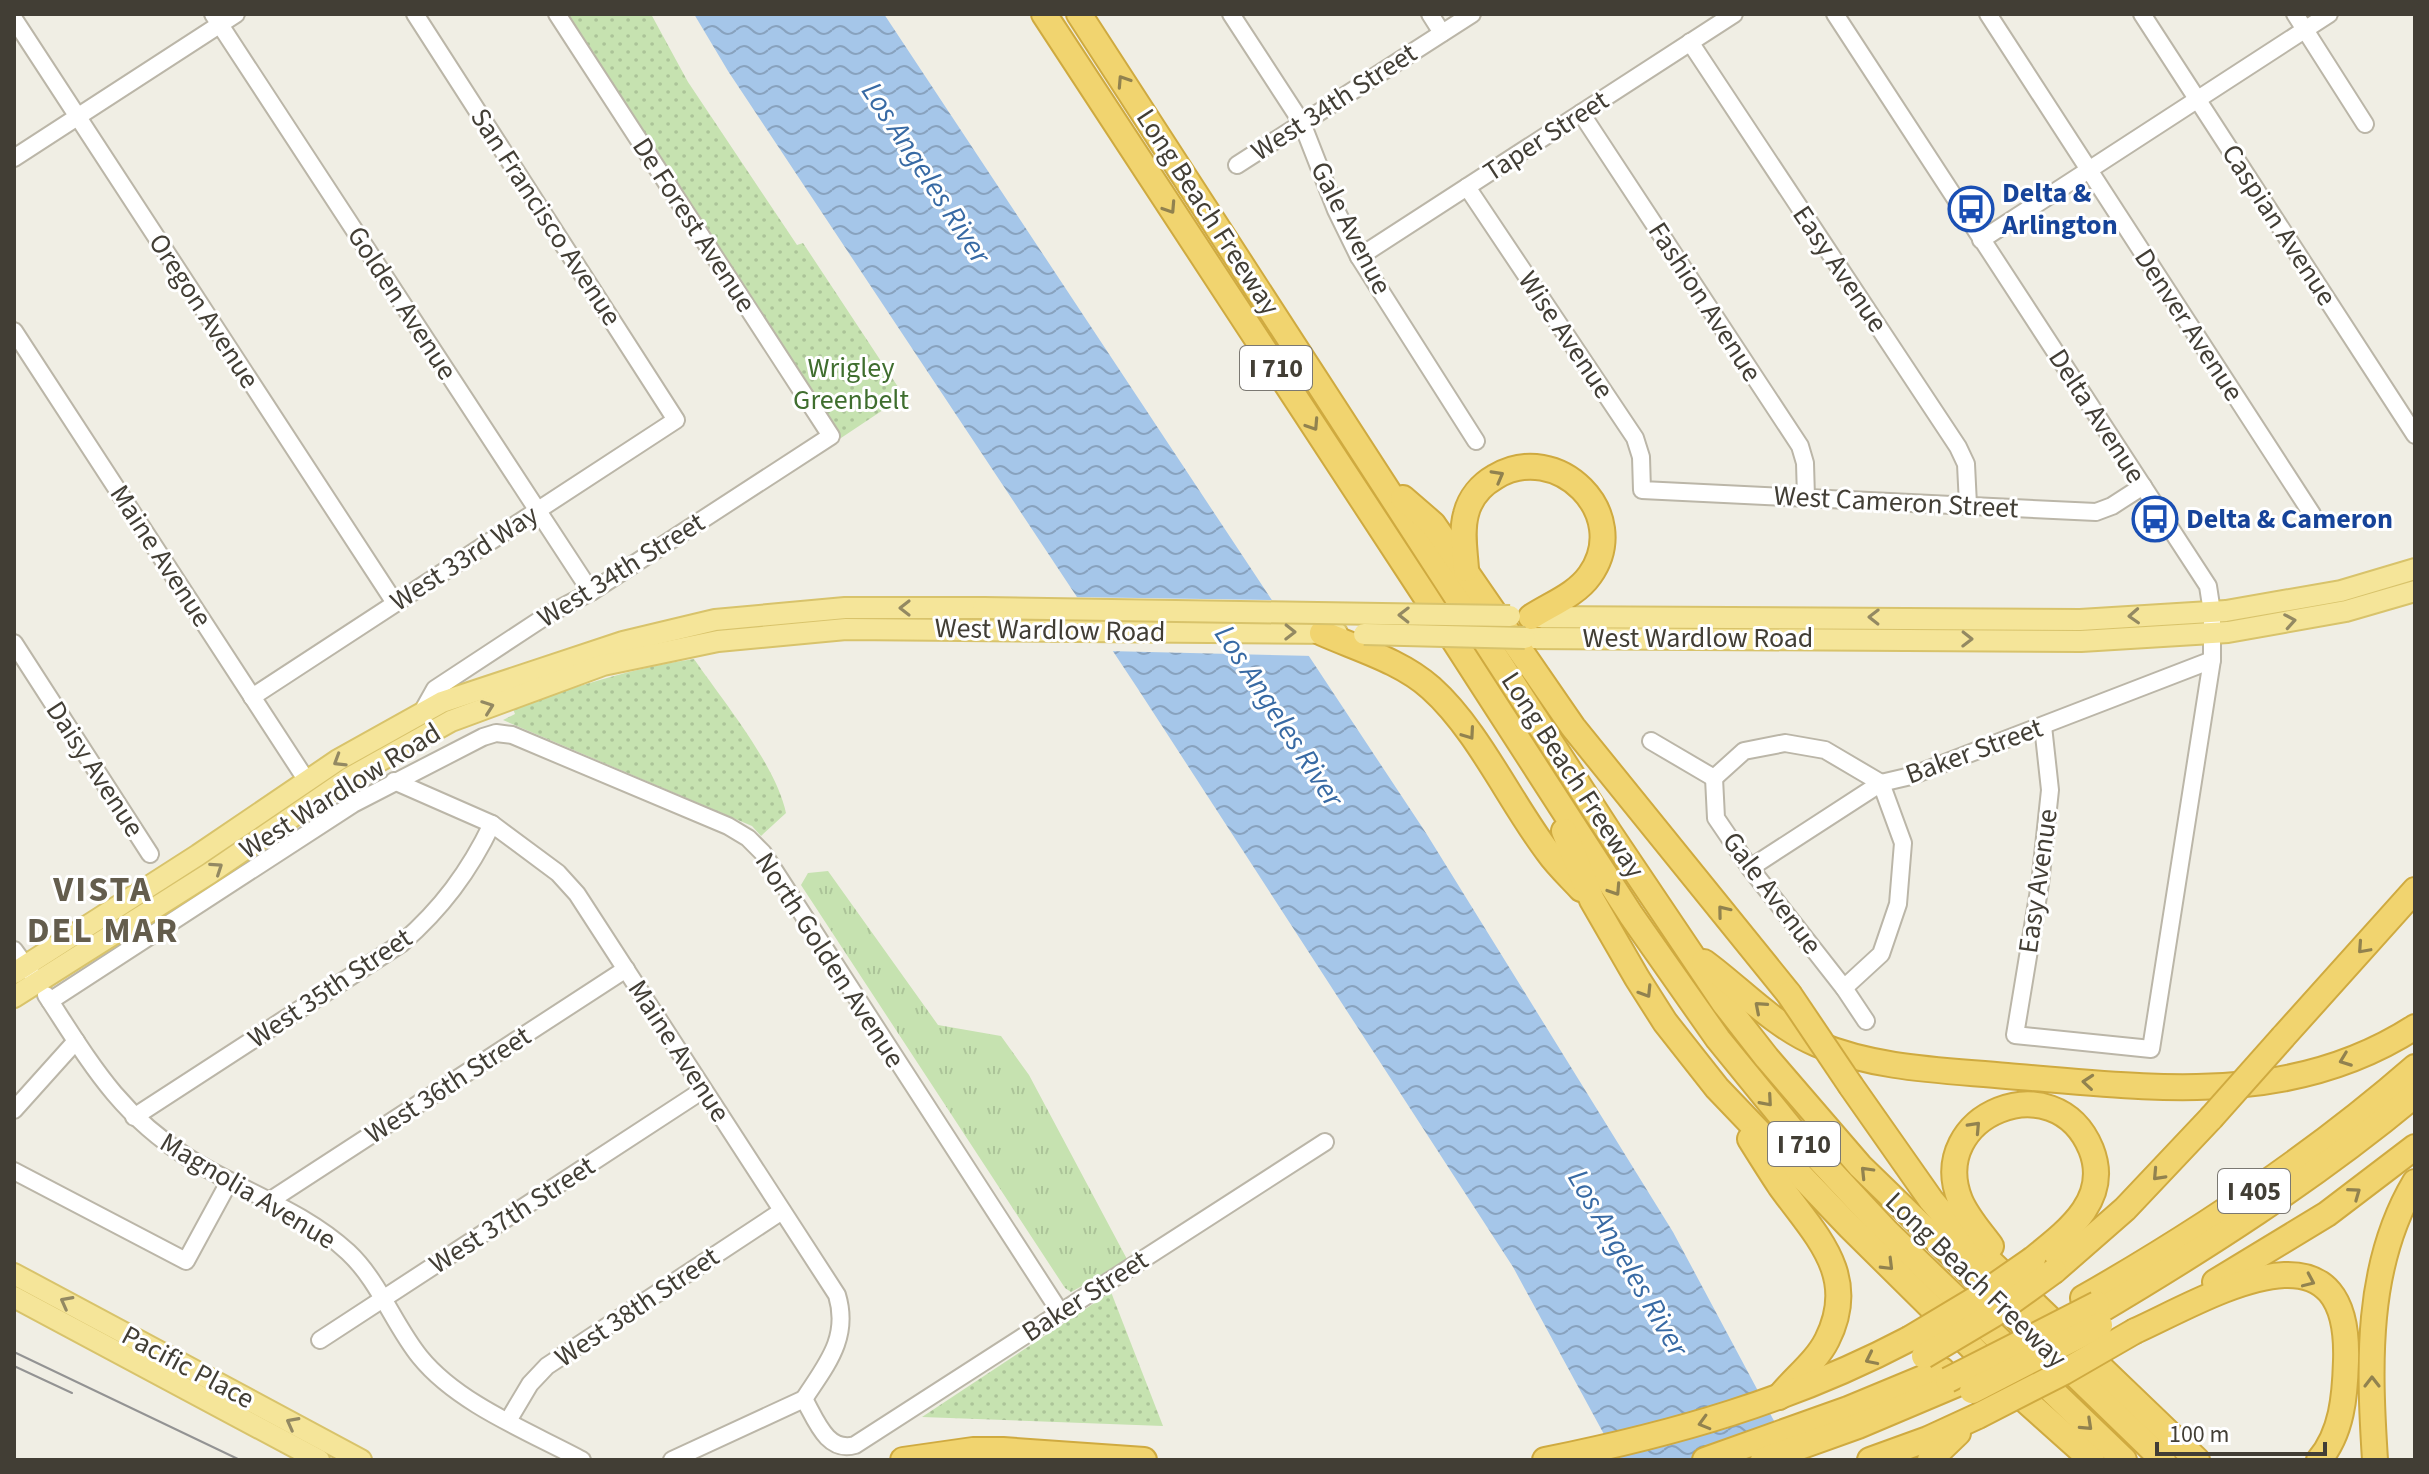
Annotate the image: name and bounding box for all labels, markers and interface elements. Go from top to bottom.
street label: West 34th Street [1243,33,1425,171]
water label: Los Angeles River [851,73,1002,274]
one-way arrow [1117,76,1132,90]
street label: Taper Street [1476,80,1617,191]
street label: San Francisco Avenue [460,100,632,334]
street label: Long Beach Freeway [1126,101,1290,323]
street label: De Forest Avenue [622,130,766,320]
street label: Caspian Avenue [2212,136,2346,314]
street label: Gale Avenue [1300,155,1402,301]
place label: Delta & Arlington [2001,173,2118,245]
bus stop icon: Delta & Arlington [1947,185,1995,233]
street label: Easy Avenue [1783,197,1897,341]
one-way arrow [1160,199,1175,213]
street label: Fashion Avenue [1638,214,1772,390]
street label: Golden Avenue [337,218,467,388]
street label: Oregon Avenue [139,226,269,396]
street label: Denver Avenue [2125,241,2253,409]
street label: Wise Avenue [1508,263,1624,407]
street label: Delta Avenue [2039,341,2155,491]
road number: I 710 [1240,346,1312,390]
park label: Wrigley Greenbelt [793,348,909,420]
one-way arrow [1303,416,1318,431]
one-way arrow [1490,470,1504,485]
street label: West Cameron Street [1773,476,2020,528]
street label: Maine Avenue [100,477,222,635]
street label: West 33rd Way [382,495,546,621]
bus stop icon: Delta & Cameron [2131,495,2179,543]
place label: Delta & Cameron [2186,499,2393,539]
street label: West 34th Street [530,502,713,637]
one-way arrow [898,599,911,617]
one-way arrow [1397,606,1410,623]
street label: West Wardlow Road [934,608,1166,652]
one-way arrow [1867,608,1880,626]
one-way arrow [2127,608,2140,625]
one-way arrow [2283,614,2297,631]
water label: Los Angeles River [1204,616,1355,817]
street label: West Wardlow Road [1583,618,1813,658]
one-way arrow [1284,624,1297,641]
one-way arrow [1961,631,1974,648]
street label: Long Beach Freeway [1491,664,1655,886]
street label: Daisy Avenue [36,693,154,845]
one-way arrow [480,701,494,717]
street label: Baker Street [1900,708,2049,794]
street label: West Wardlow Road [232,713,448,869]
one-way arrow [1459,726,1474,740]
one-way arrow [333,751,348,766]
street label: Easy Avenue [2008,806,2068,956]
street label: Gale Avenue [1713,823,1831,963]
street label: North Golden Avenue [745,844,915,1076]
one-way arrow [208,863,223,878]
district label: VISTA DEL MAR [27,864,179,956]
one-way arrow [1605,881,1620,896]
one-way arrow [1718,906,1733,920]
street label: West 35th Street [240,918,421,1058]
one-way arrow [2358,938,2373,953]
street label: Maine Avenue [618,972,740,1130]
one-way arrow [1636,983,1651,997]
one-way arrow [1754,1002,1769,1017]
street label: West 36th Street [357,1016,539,1154]
one-way arrow [2338,1050,2352,1067]
one-way arrow [2081,1074,2094,1091]
one-way arrow [1757,1092,1772,1106]
road number: I 710 [1768,1122,1840,1166]
one-way arrow [1966,1122,1981,1136]
street label: Magnolia Avenue [152,1123,344,1259]
street label: West 37th Street [421,1146,603,1284]
water label: Los Angeles River [1557,1161,1700,1366]
one-way arrow [2154,1166,2168,1181]
one-way arrow [1860,1167,1875,1181]
road number: I 405 [2218,1169,2290,1213]
street label: Long Beach Freeway [1876,1183,2076,1377]
one-way arrow [2347,1188,2361,1203]
street label: West 38th Street [547,1237,728,1377]
street label: Baker Street [1014,1240,1156,1352]
one-way arrow [1879,1255,1893,1270]
one-way arrow [2301,1271,2316,1287]
one-way arrow [59,1296,74,1311]
street label: Pacific Place [115,1315,261,1419]
one-way arrow [1864,1349,1879,1365]
one-way arrow [2363,1375,2381,1388]
scale bar [2157,1406,2325,1456]
one-way arrow [1697,1414,1711,1431]
one-way arrow [2078,1416,2093,1430]
one-way arrow [287,1417,301,1433]
text: 100 m [2169,1417,2229,1452]

